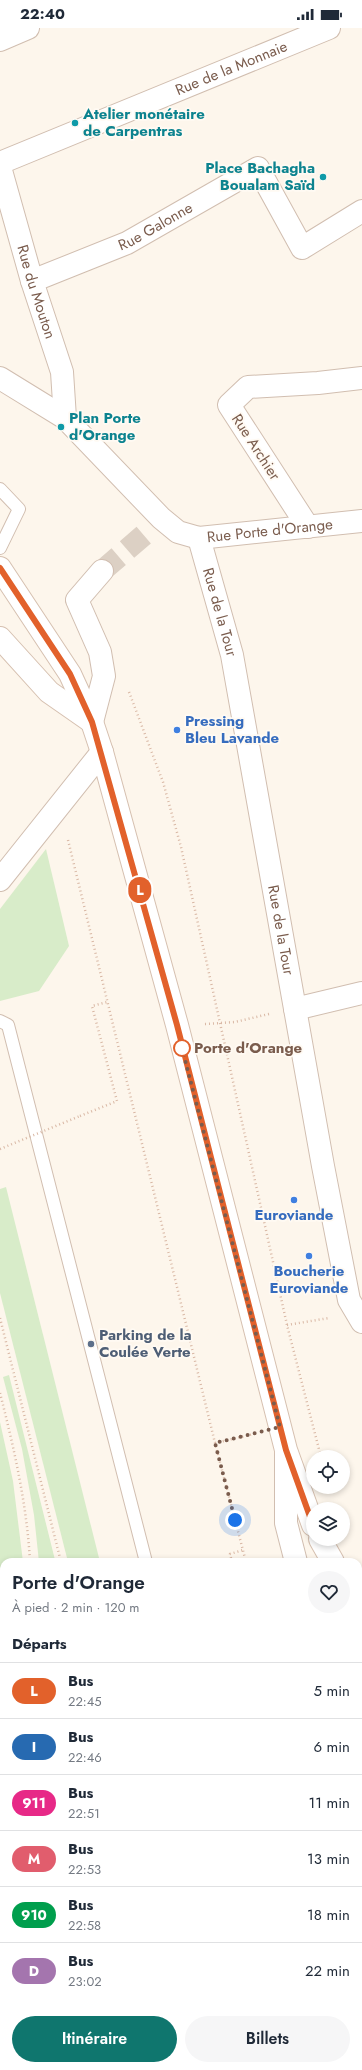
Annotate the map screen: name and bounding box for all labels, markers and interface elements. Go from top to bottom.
text: 22:40 [20,3,65,25]
street label: Rue de la Monnaie [172,35,291,101]
place label: Atelier monétaire de Carpentras [82,103,205,142]
marker: Atelier monétaire de Carpentras [70,118,80,128]
place label: Place Bachagha Boualam Saïd [205,157,315,196]
marker: Place Bachagha Boualam Saïd [318,172,328,182]
street label: Rue Galonne [115,197,197,256]
street label: Rue du Mouton [11,242,61,342]
place label: Plan Porte d'Orange [69,407,141,446]
street label: Rue Archier [226,409,286,485]
marker: Plan Porte d'Orange [56,422,66,432]
street label: Rue Porte d'Orange [206,513,334,548]
street label: Rue de la Tour [197,565,243,660]
place label: Pressing Bleu Lavande [185,710,280,749]
marker: Pressing Bleu Lavande [172,725,182,735]
line badge: L [127,877,153,903]
text: L [136,880,144,900]
street label: Rue de la Tour [262,883,300,978]
place label: Porte d'Orange [194,1037,303,1059]
marker: Porte d'Orange [173,1039,191,1057]
marker: Euroviande [289,1195,299,1205]
place label: Euroviande [255,1204,334,1226]
marker: Boucherie Euroviande [304,1251,314,1261]
place label: Boucherie Euroviande [270,1260,349,1299]
place label: Parking de la Coulée Verte [99,1324,192,1363]
marker: Parking de la Coulée Verte [86,1339,96,1349]
map controls [306,1450,350,1546]
button: locate [306,1450,350,1494]
button: layers [306,1502,350,1546]
your location [225,1510,245,1530]
text: Porte d'Orange [12,1569,145,1596]
button: heart [308,1571,350,1613]
text: À pied · 2 min · 120 m [12,1598,140,1617]
text: Départs [12,1633,67,1655]
text: Bus [68,1670,93,1692]
text: 5 min [314,1680,350,1702]
text: L [30,1681,38,1701]
text: 22:45 [68,1692,102,1711]
text: Bus [68,1726,93,1748]
text: 6 min [313,1736,350,1758]
text: I [32,1737,36,1757]
text: 22:46 [68,1748,102,1767]
text: Bus [68,1782,93,1804]
text: 11 min [309,1792,350,1814]
text: 911 [22,1793,46,1813]
text: 22:51 [68,1804,100,1823]
text: Bus [68,1838,93,1860]
text: 13 min [307,1848,350,1870]
text: M [28,1849,40,1869]
text: 22:53 [68,1860,101,1879]
text: Bus [68,1894,93,1916]
text: 18 min [307,1904,350,1926]
text: 910 [21,1905,47,1925]
text: 22:58 [68,1916,101,1935]
text: Bus [68,1950,93,1972]
text: 22 min [305,1960,350,1982]
text: D [29,1961,39,1981]
text: 23:02 [68,1972,102,1991]
button: Itinéraire [12,2016,177,2062]
button: Billets [185,2016,350,2062]

